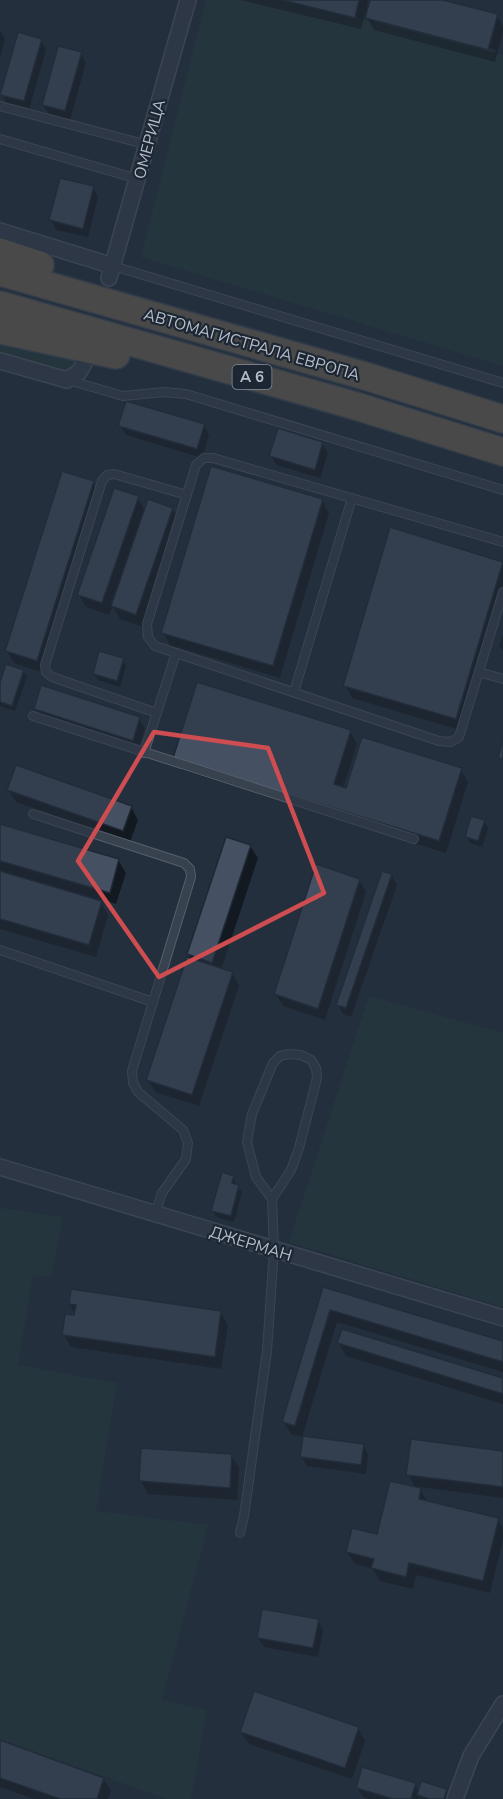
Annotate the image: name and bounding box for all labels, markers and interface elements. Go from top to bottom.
street label: ОМЕРИЦА [129,97,171,182]
street label: АВТОМАГИСТРАЛА ЕВРОПА [141,304,363,387]
road number: A 6 [232,365,272,389]
street label: ДЖЕРМАН [207,1221,295,1267]

